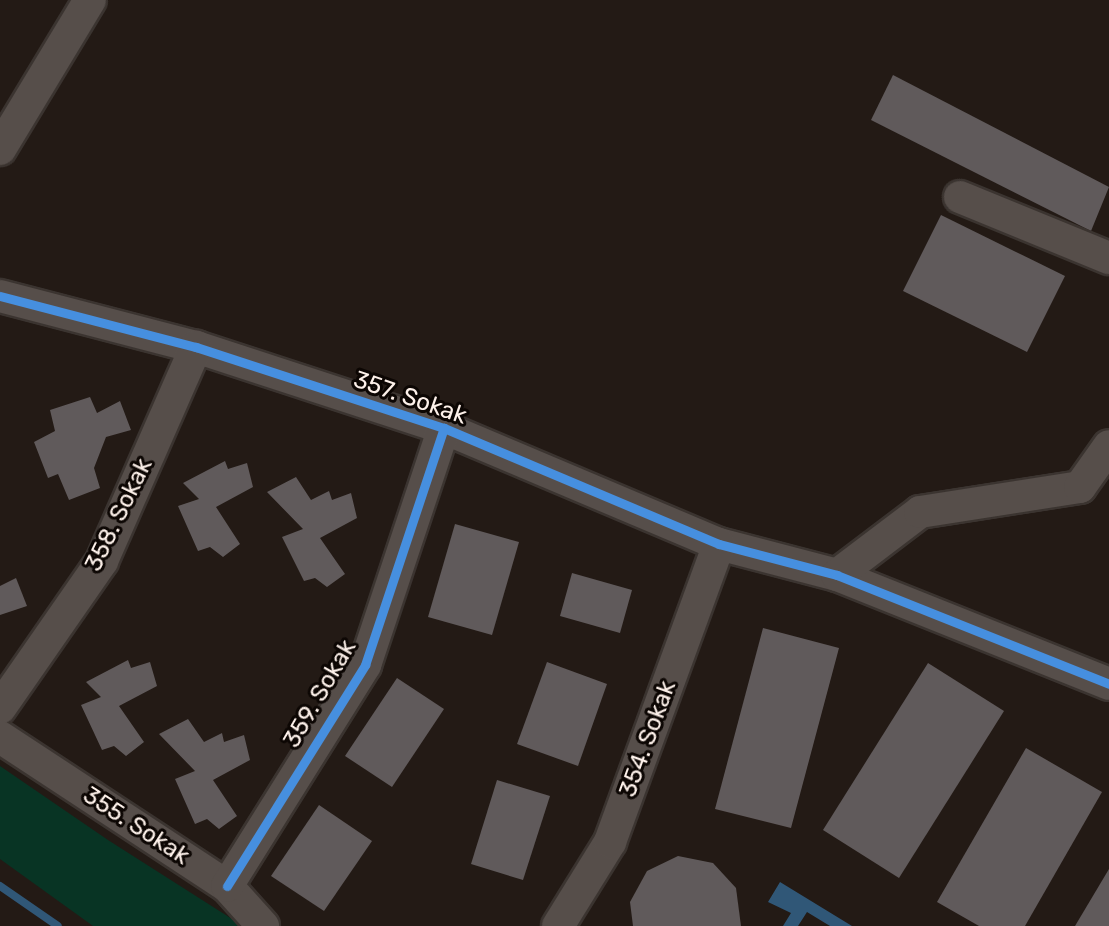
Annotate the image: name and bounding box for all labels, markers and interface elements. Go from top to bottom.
street label: 357. Sokak [350,365,470,431]
street label: 358. Sokak [79,454,159,576]
street label: 359. Sokak [278,635,362,753]
street label: 354. Sokak [614,677,682,801]
street label: 355. Sokak [77,781,195,871]

